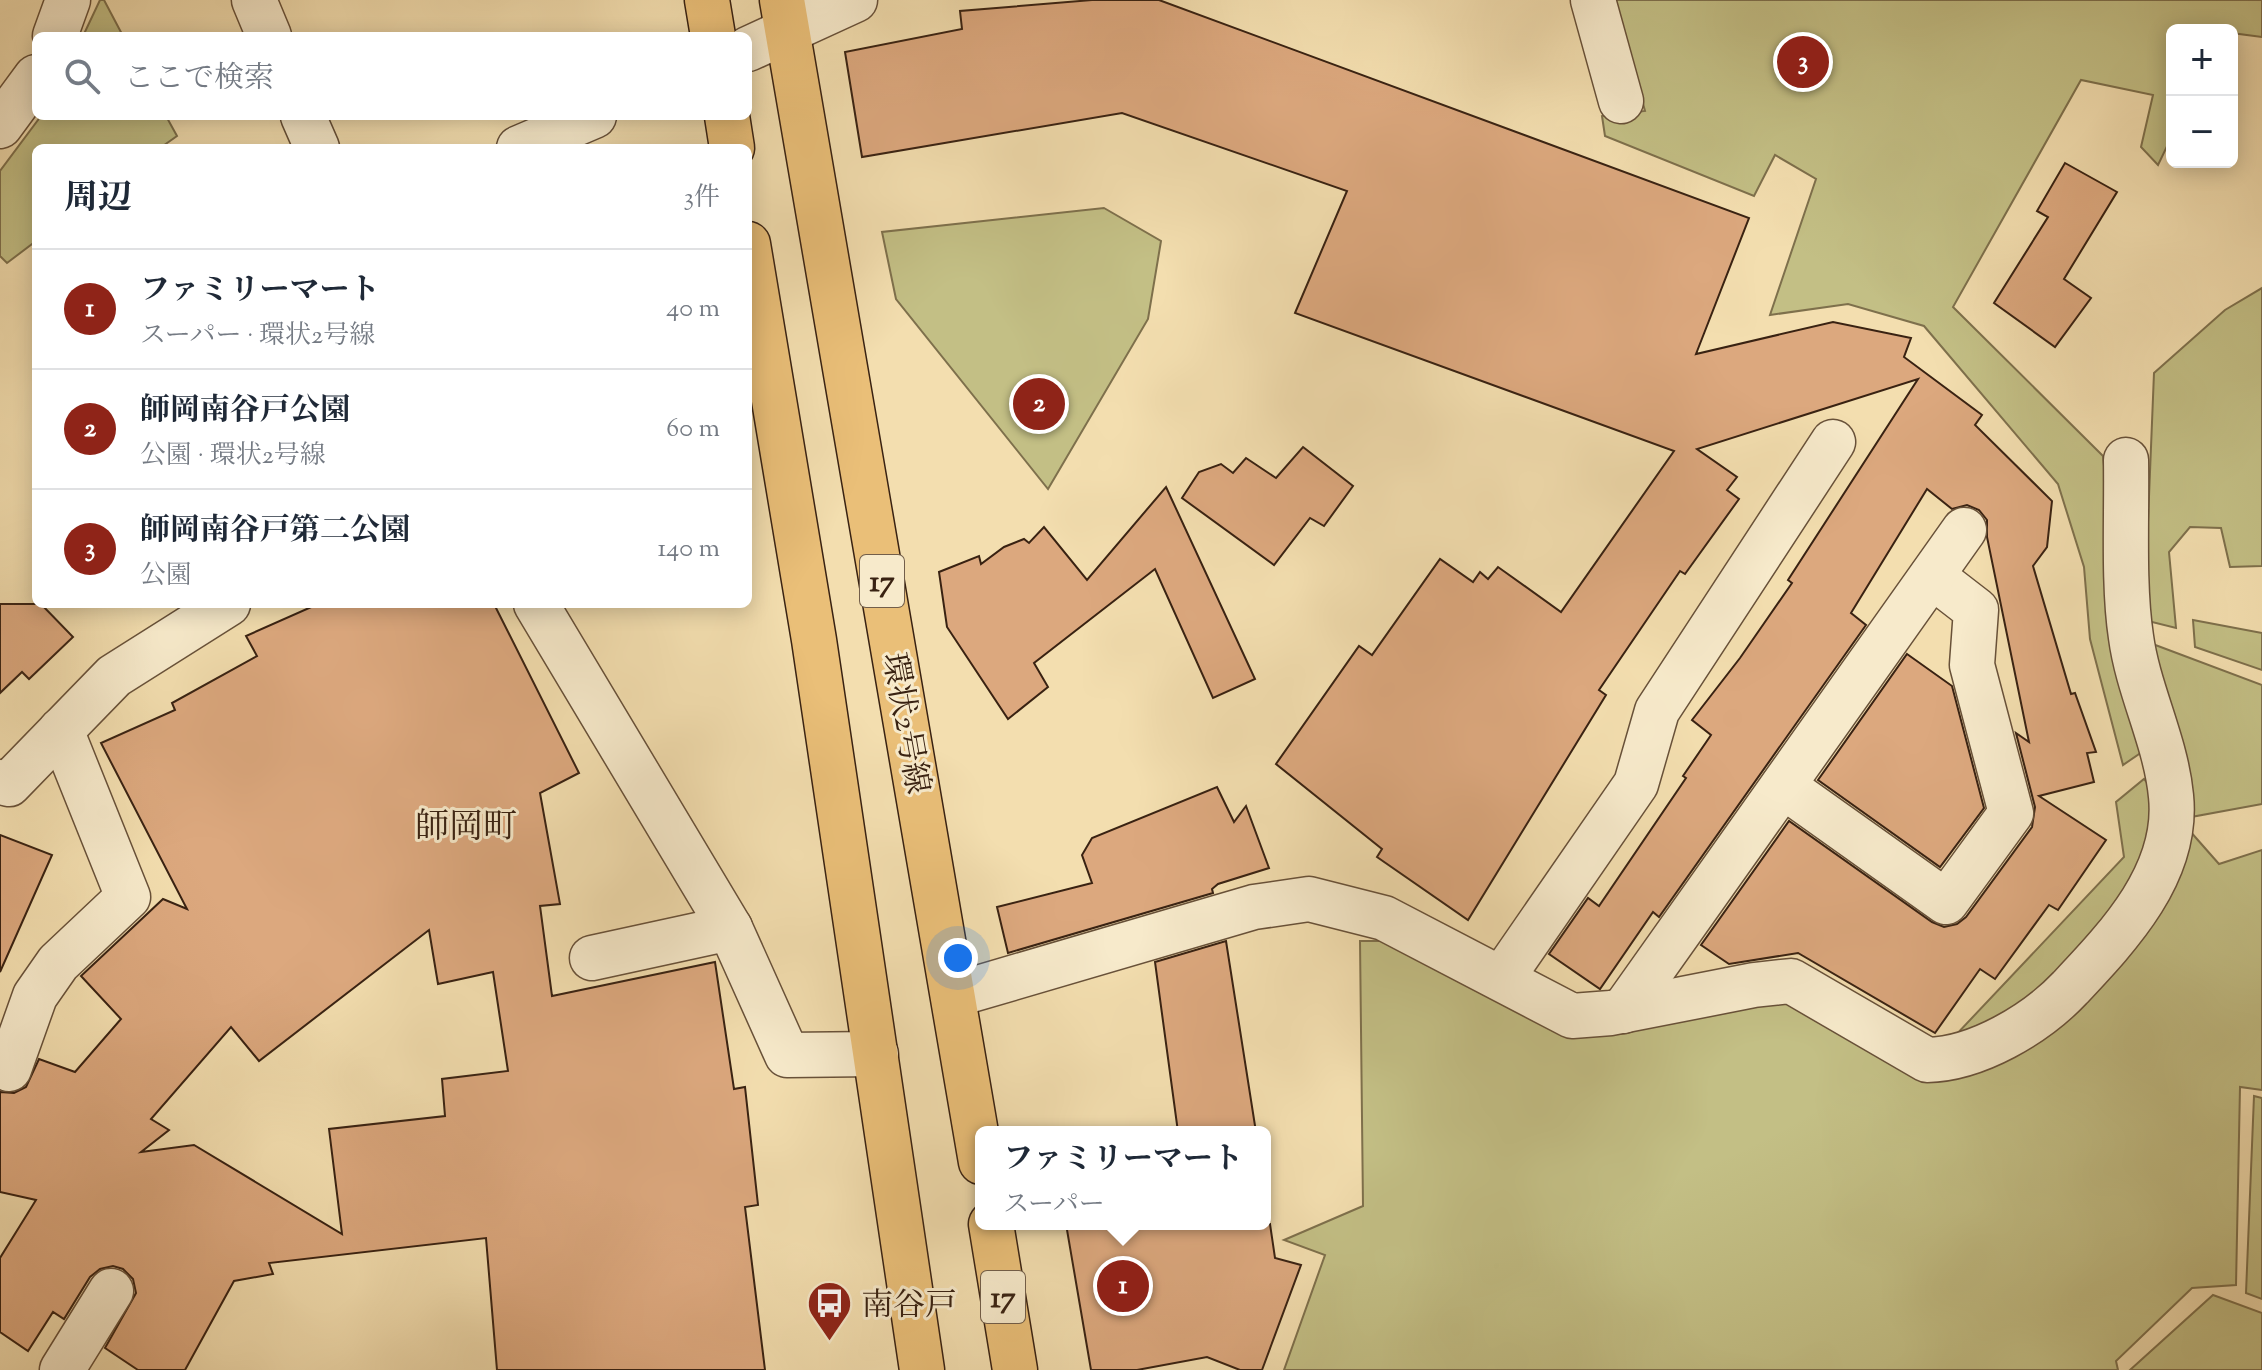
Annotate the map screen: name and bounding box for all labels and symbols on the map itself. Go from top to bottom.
pin: 3 [1777,32,1829,92]
pin: 2 [1013,374,1065,434]
road number: 17 [860,555,904,607]
street label: 環状2号線 [869,649,939,798]
district label: 師岡町 [415,804,517,853]
your location [938,938,978,978]
pin: 1 [1097,1256,1149,1316]
road number: 17 [981,1271,1025,1323]
bus stop icon: 南谷戸 [806,1280,854,1343]
place label: 南谷戸 [861,1284,957,1330]

